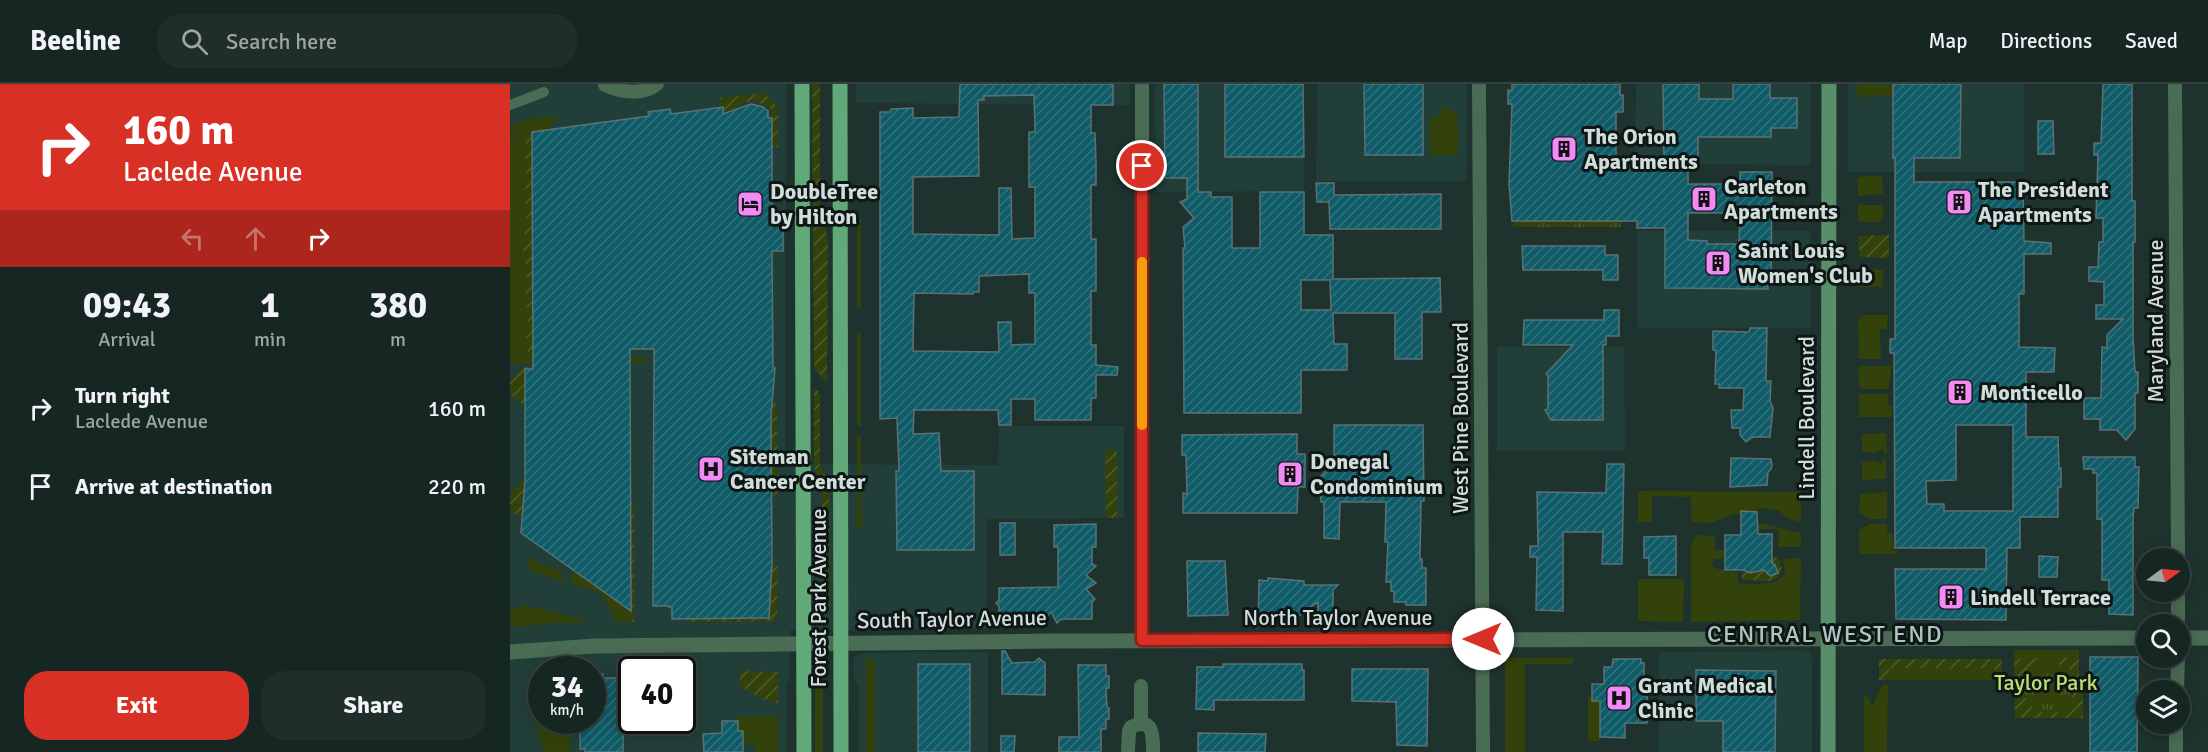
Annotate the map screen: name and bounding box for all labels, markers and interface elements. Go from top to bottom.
search box [157,14,577,68]
text: Beeline [30,24,121,58]
icon: search [178,25,211,58]
text: Search here [226,28,337,55]
text: Map [1929,28,1967,54]
text: Directions [2000,28,2092,54]
text: Saved [2125,28,2178,54]
text: 160 m [123,105,234,156]
icon: right [24,108,102,186]
place label: The Orion Apartments [1584,123,1698,175]
building icon: The Orion Apartments [1549,134,1579,164]
pin [1116,140,1167,191]
icon: arrive [1125,149,1158,182]
text: Laclede Avenue [123,156,303,189]
place label: Carleton Apartments [1724,173,1838,225]
place label: The President Apartments [1978,176,2108,228]
place label: DoubleTree by Hilton [770,178,878,230]
building icon: Carleton Apartments [1689,184,1719,214]
building icon: The President Apartments [1944,187,1974,217]
hotel icon: DoubleTree by Hilton [735,189,765,219]
icon: left [176,222,209,255]
icon: ahead [239,222,272,255]
icon: right [302,222,335,255]
place label: Saint Louis Women's Club [1738,237,1873,289]
street label: Maryland Avenue [2142,240,2169,402]
building icon: Saint Louis Women's Club [1703,248,1733,278]
text: 09:43 [83,283,171,328]
text: 1 [260,283,280,328]
text: 380 [369,283,427,328]
street label: West Pine Boulevard [1447,322,1474,514]
text: Arrival [98,327,156,352]
text: min [254,327,286,352]
text: m [390,327,406,352]
street label: Lindell Boulevard [1793,336,1820,500]
building icon: Monticello [1945,377,1975,407]
place label: Monticello [1980,379,2083,406]
text: Turn right [75,382,170,409]
icon: right [24,392,57,425]
text: 160 m [428,395,486,422]
text: Laclede Avenue [75,409,208,434]
place label: Siteman Cancer Center [730,443,866,495]
place label: Donegal Condominium [1310,448,1443,500]
hospital icon: Siteman Cancer Center [696,454,726,484]
building icon: Donegal Condominium [1275,459,1305,489]
icon: arrive [24,470,57,503]
text: Arrive at destination [75,473,272,500]
text: 220 m [428,473,486,500]
street label: Forest Park Avenue [805,508,832,688]
north arrow [2136,548,2190,602]
map controls [2136,548,2190,734]
building icon: Lindell Terrace [1936,582,1966,612]
place label: Lindell Terrace [1970,584,2111,611]
street label: South Taylor Avenue [857,604,1047,634]
street label: North Taylor Avenue [1243,604,1433,631]
position arrow [1451,607,1515,671]
button: search [2136,614,2190,668]
district label: CENTRAL WEST END [1707,619,1943,649]
speed limit sign: 40 [618,656,696,734]
text: 34 [551,669,583,706]
park label: Taylor Park [1994,669,2098,696]
button: Exit [24,671,249,740]
button: Share [261,671,486,740]
place label: Grant Medical Clinic [1638,672,1774,724]
button: layers [2136,680,2190,734]
hospital icon: Grant Medical Clinic [1604,683,1634,713]
text: km/h [550,701,584,719]

